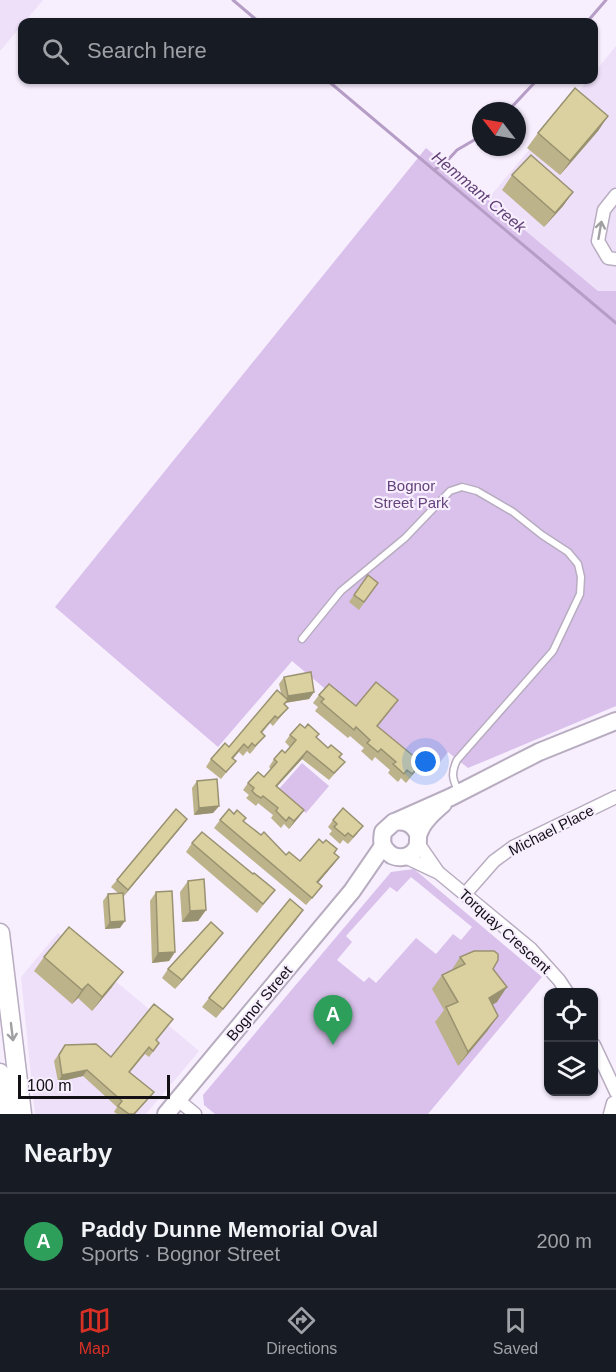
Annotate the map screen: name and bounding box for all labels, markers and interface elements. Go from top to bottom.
search box [18,18,598,84]
icon: search [39,35,72,68]
text: Search here [87,38,207,63]
north arrow [472,102,526,156]
water label: Hemmant Creek [429,148,530,237]
one-way arrow [595,220,606,240]
park label: Bognor Street Park [373,477,449,511]
your location [411,747,440,776]
street label: Michael Place [506,801,596,859]
street label: Torquay Crescent [456,885,555,977]
street label: Bognor Street [223,961,296,1044]
map controls [544,988,598,1096]
button: locate [544,988,598,1042]
pin: A [314,996,352,1045]
one-way arrow [7,1022,18,1042]
button: layers [544,1042,598,1096]
scale bar [18,1072,170,1100]
text: 100 m [27,1077,71,1094]
text: Nearby [24,1138,112,1168]
text: Paddy Dunne Memorial Oval [81,1217,378,1242]
text: A [36,1230,51,1252]
text: 200 m [536,1230,592,1252]
text: Sports · Bognor Street [81,1243,280,1265]
tab: Map [78,1304,111,1358]
tab: Directions [266,1304,337,1358]
tab: Saved [493,1304,538,1358]

